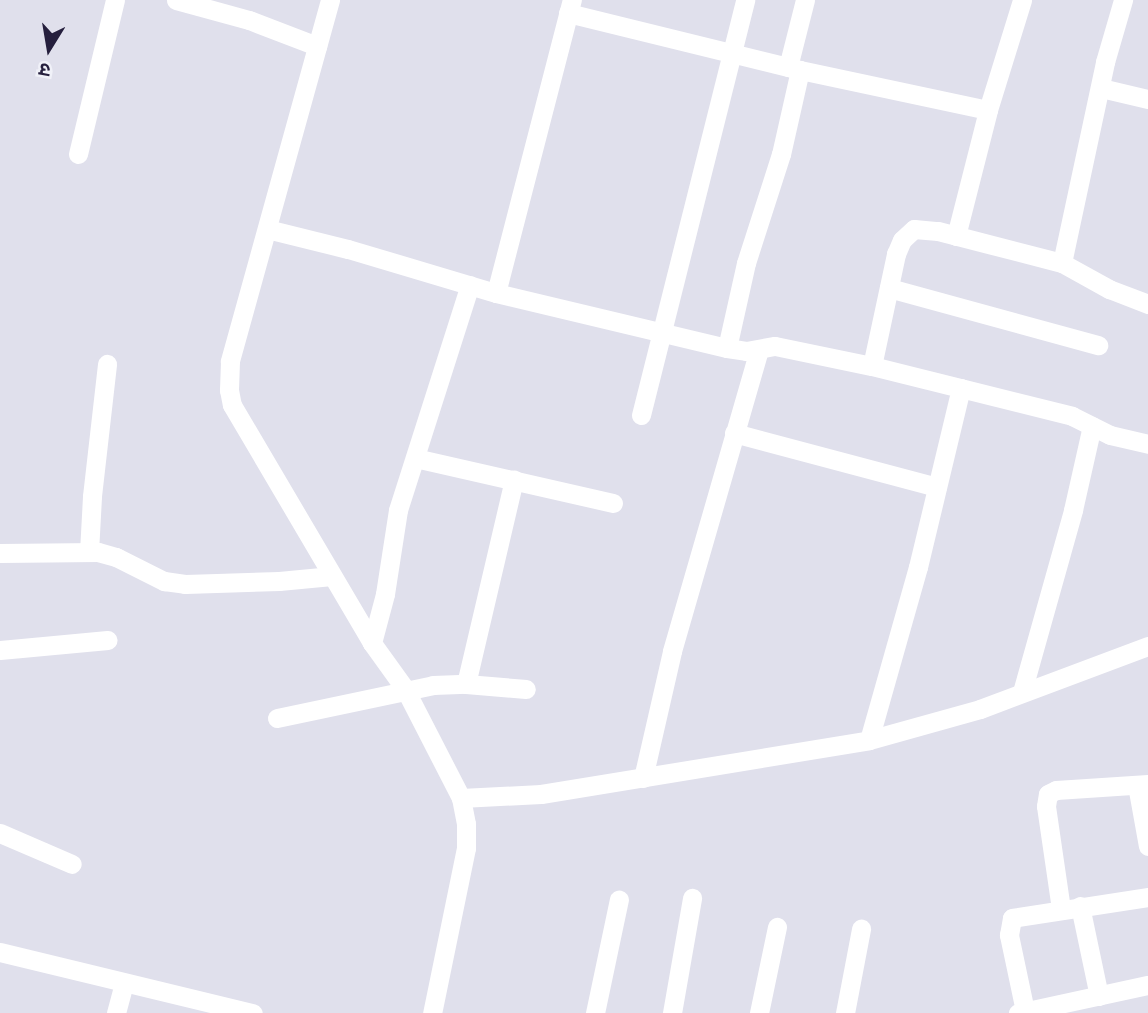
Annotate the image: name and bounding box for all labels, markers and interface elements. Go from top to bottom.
north arrow [14,14,84,84]
text: उ [37,58,53,82]

